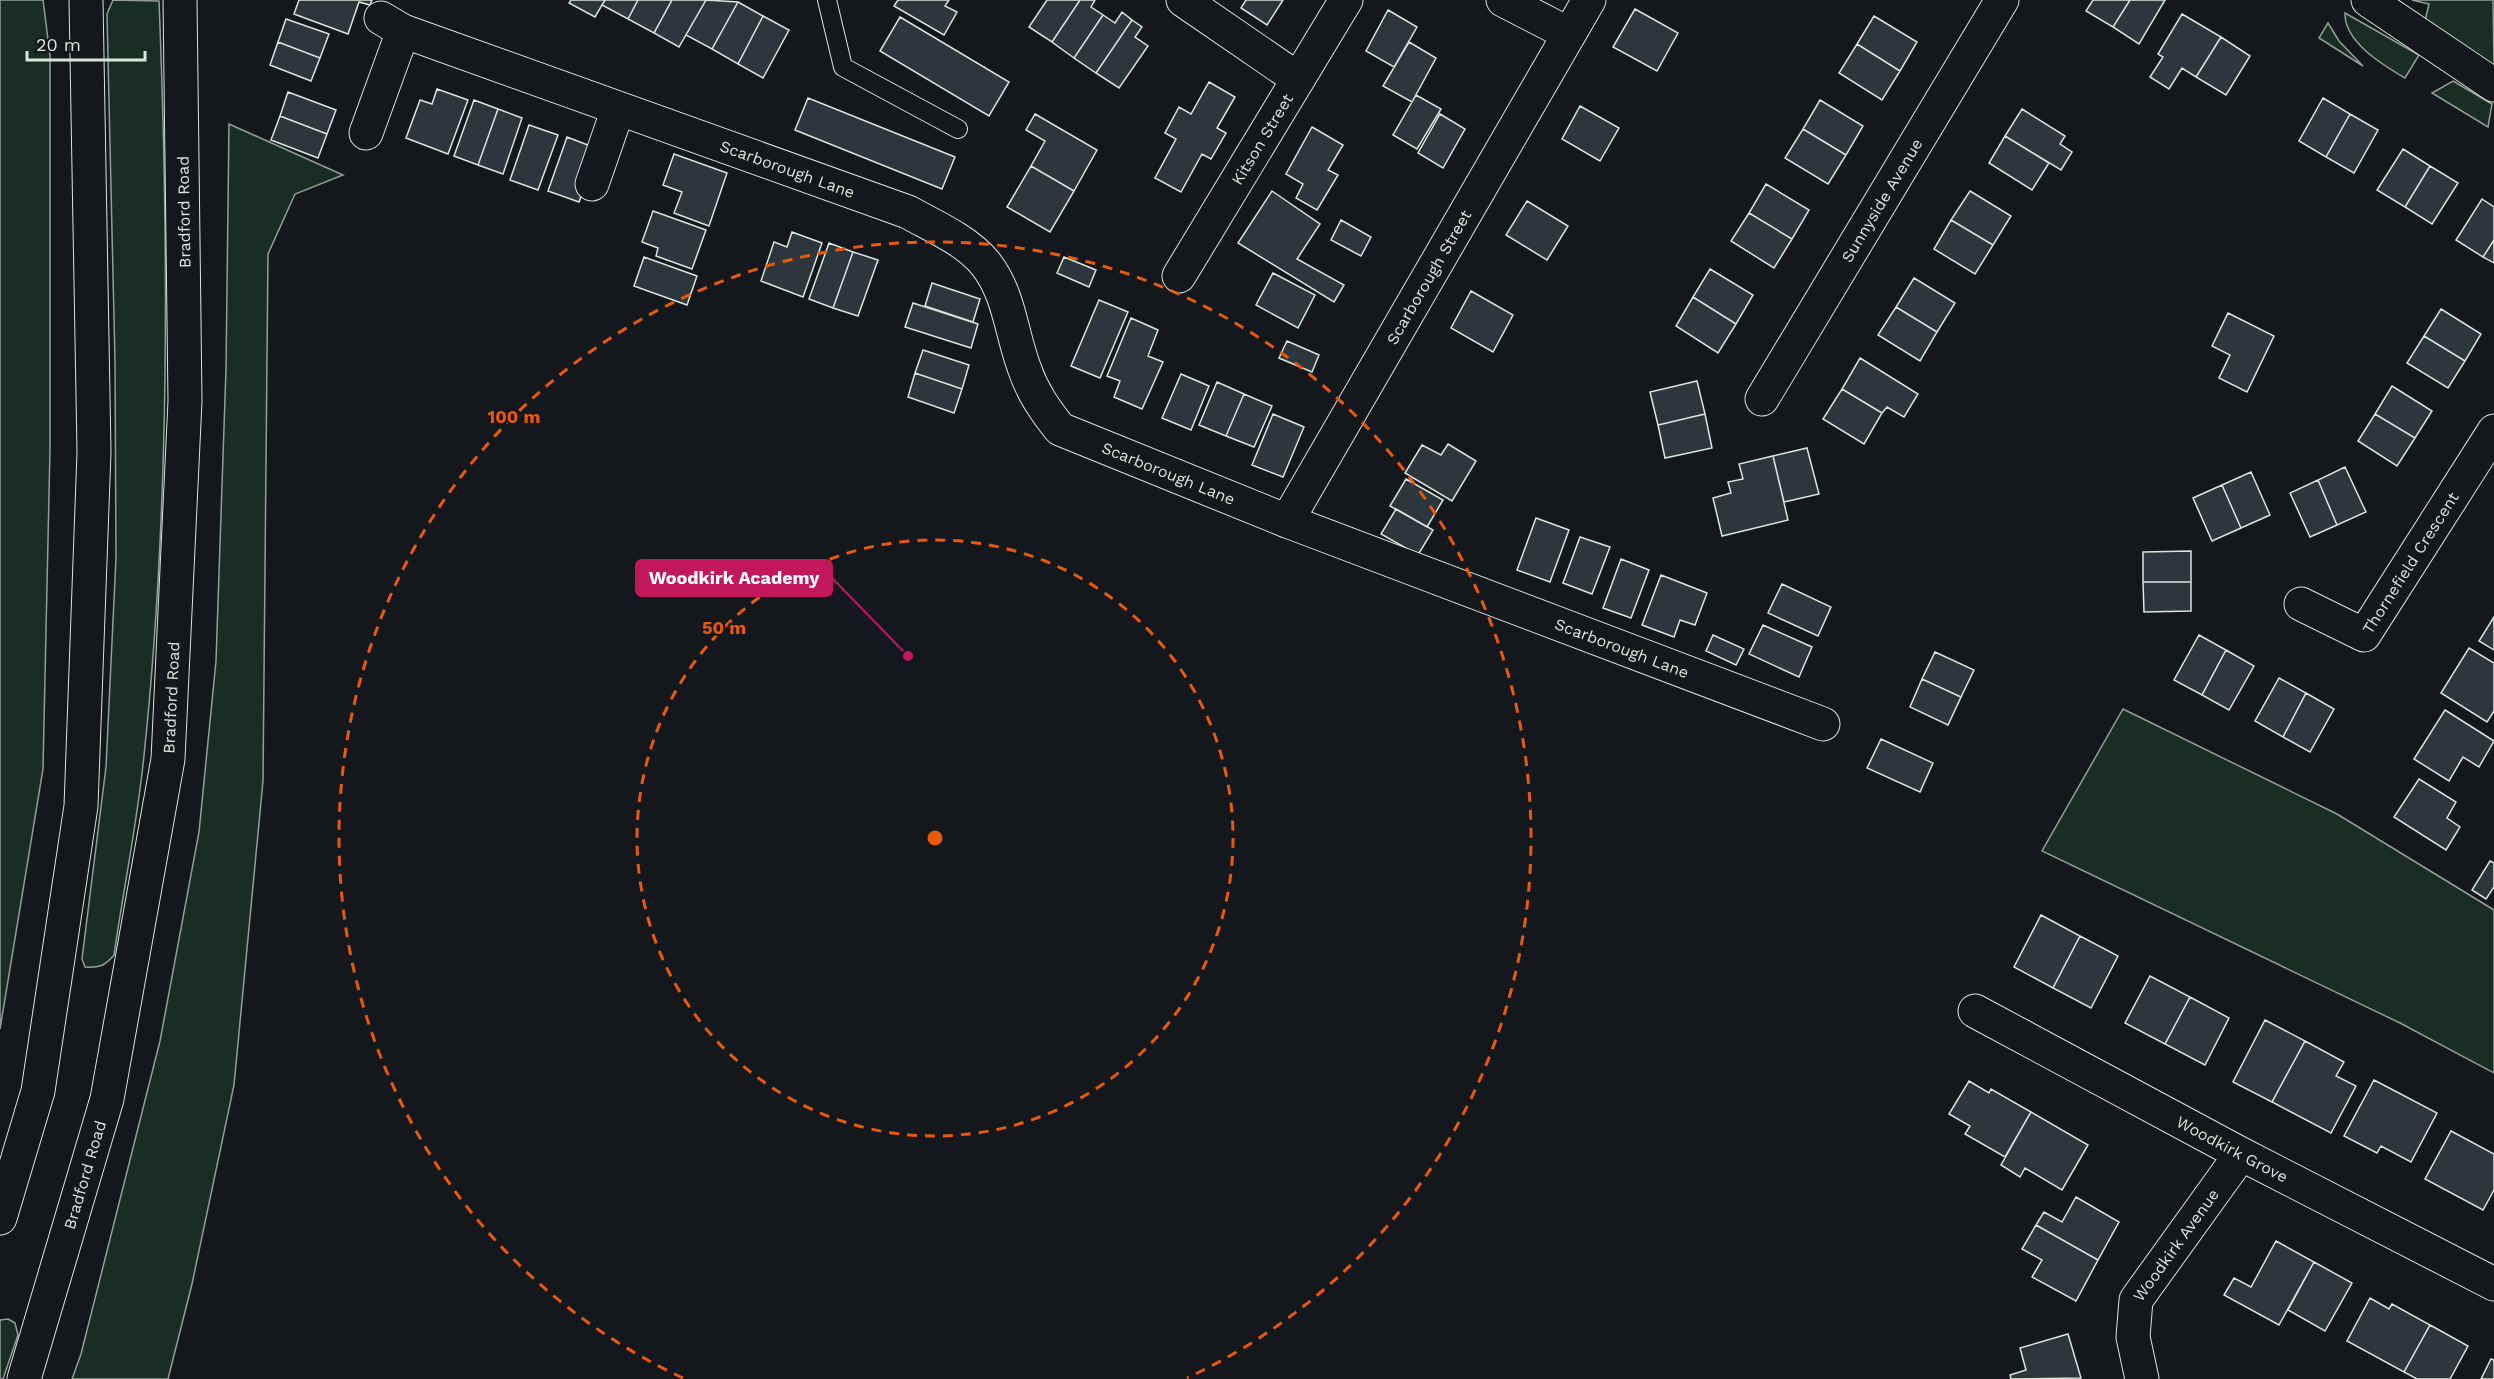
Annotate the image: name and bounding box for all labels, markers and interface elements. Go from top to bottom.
scale bar [27,24,146,62]
text: 20 m [36,34,81,55]
street label: Kitson Street [1227,90,1297,188]
street label: Sunnyside Avenue [1837,135,1926,266]
street label: Scarborough Lane [717,136,858,202]
street label: Bradford Road [174,156,194,268]
street label: Scarborough Street [1382,206,1475,348]
text: 100 m [487,406,541,427]
street label: Scarborough Lane [1099,438,1238,508]
street label: Thornefield Crescent [2358,488,2462,637]
callout: Woodkirk Academy [636,560,832,596]
text: Woodkirk Academy [649,567,820,588]
street label: Scarborough Lane [1552,614,1692,682]
text: 50 m [702,617,746,638]
street label: Bradford Road [159,641,183,754]
centre of rings [925,828,945,848]
street label: Woodkirk Grove [2173,1112,2291,1186]
street label: Bradford Road [59,1118,110,1231]
street label: Woodkirk Avenue [2129,1185,2223,1305]

